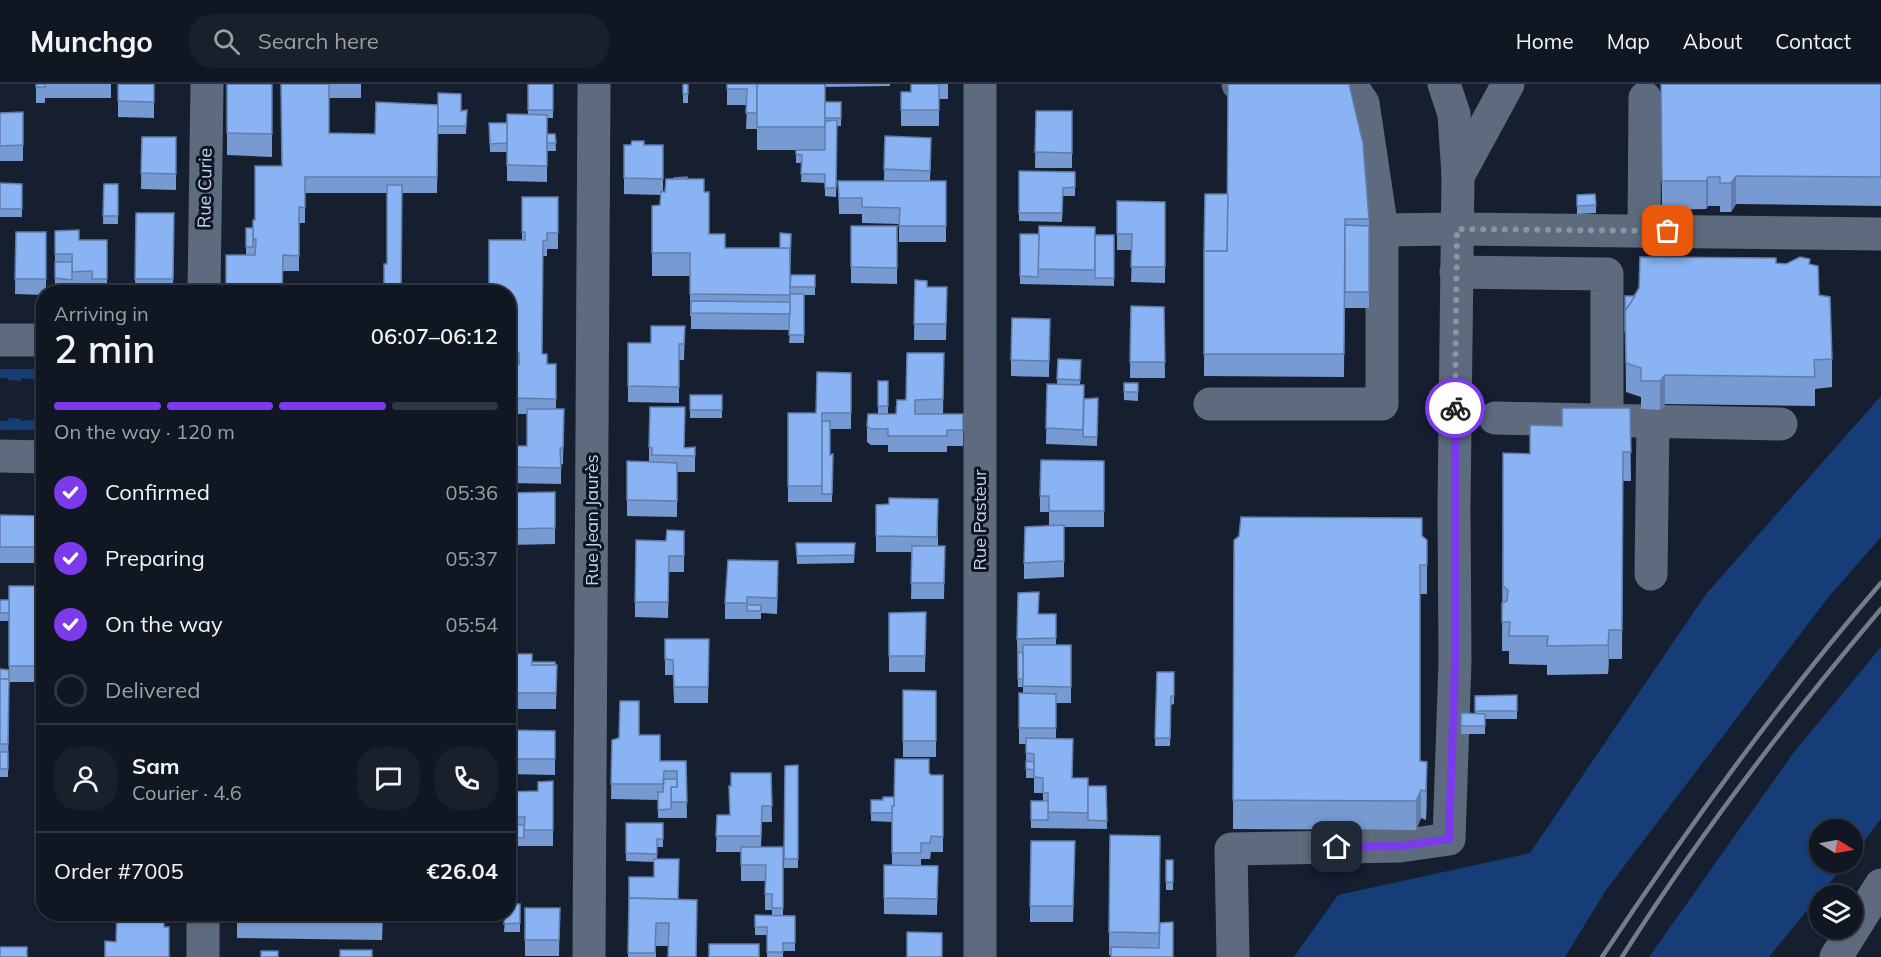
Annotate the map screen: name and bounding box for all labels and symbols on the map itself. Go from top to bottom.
street label: Rue Curie [192,148,217,228]
pin [1642,205,1693,256]
courier [1425,378,1485,438]
street label: Rue Jean Jaurès [580,454,603,586]
street label: Rue Pasteur [968,469,991,571]
north arrow [1809,819,1863,873]
pin [1311,821,1362,872]

